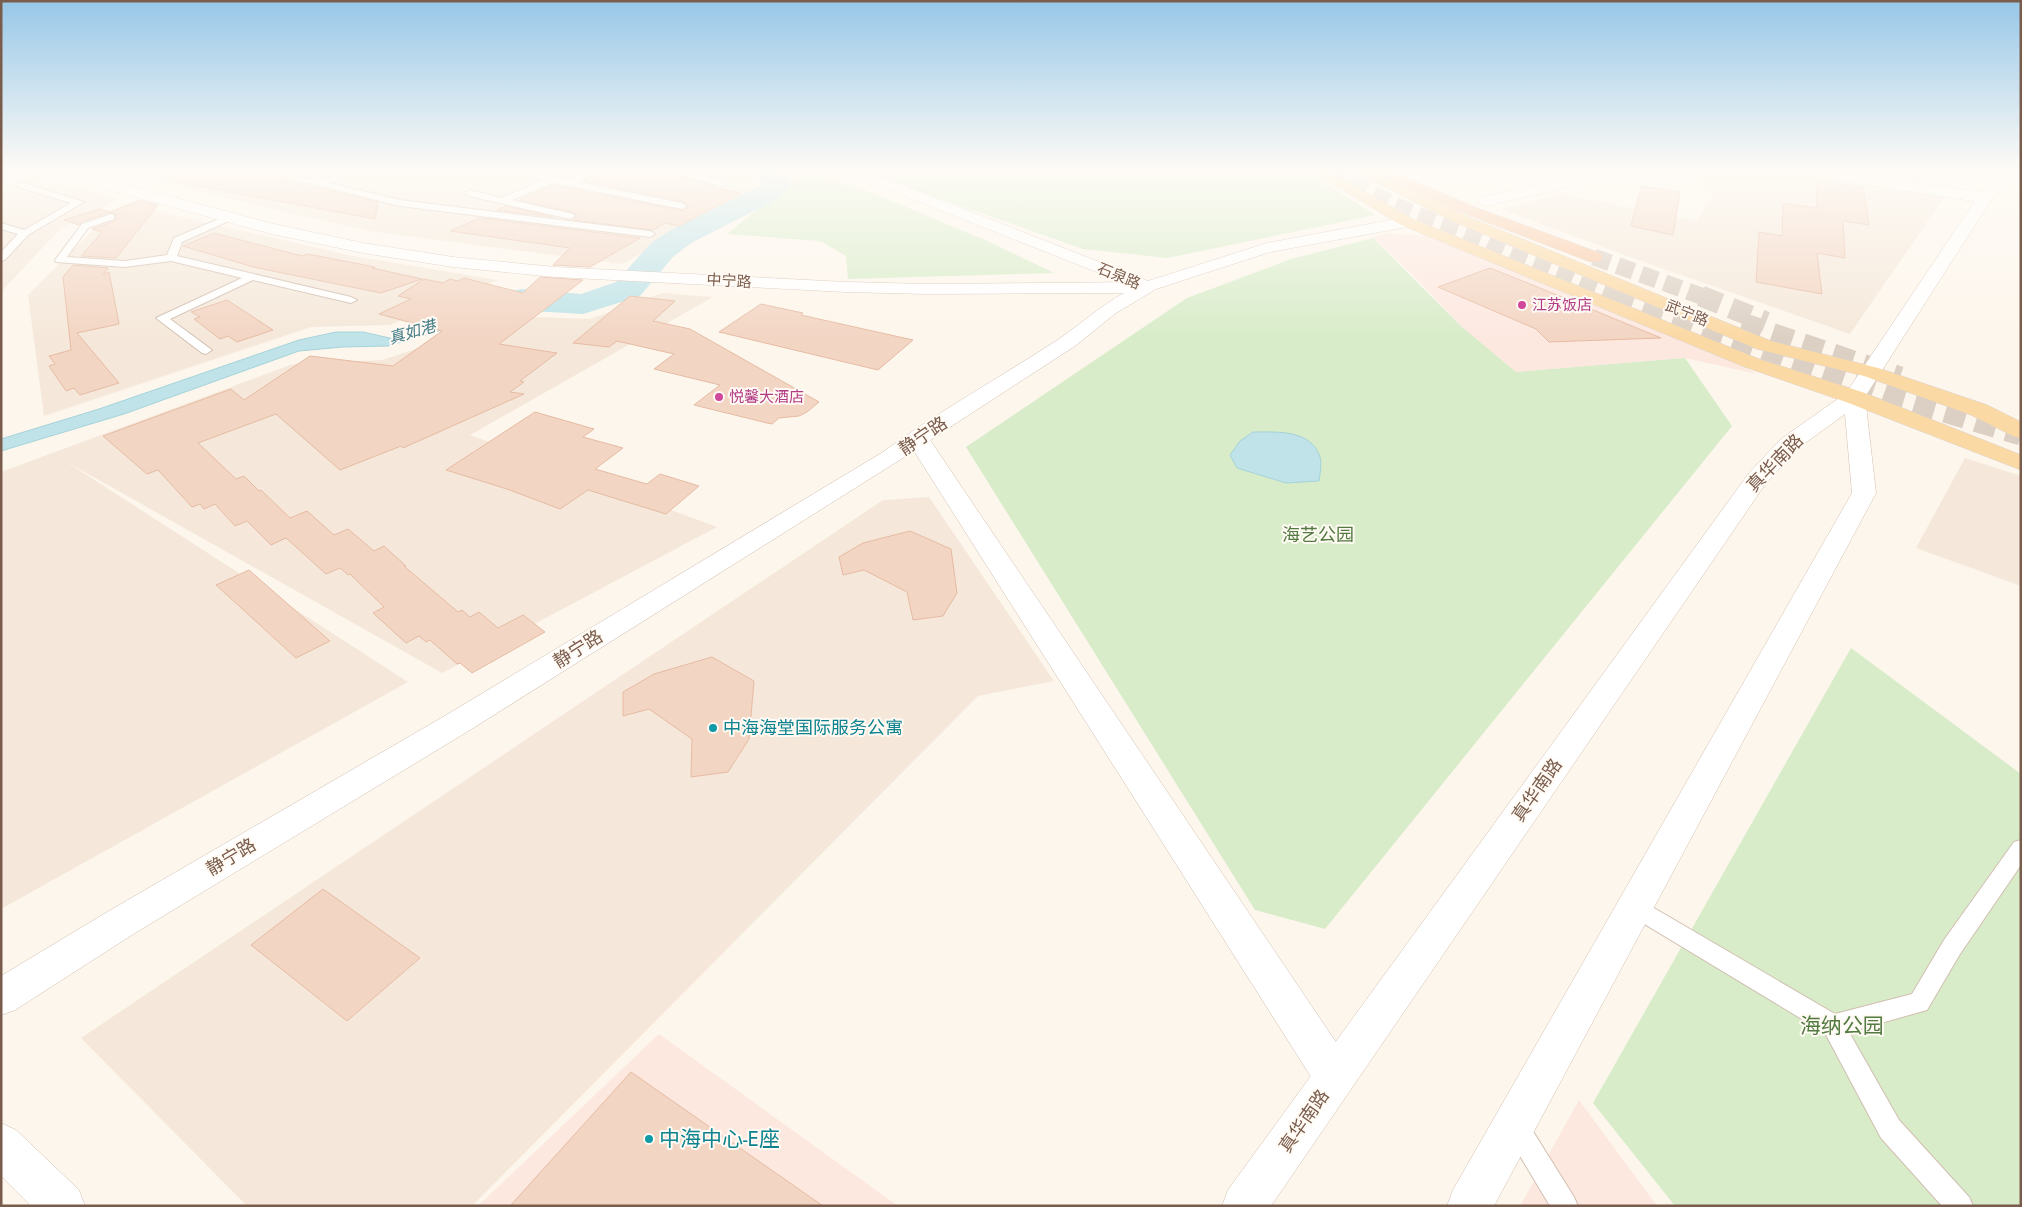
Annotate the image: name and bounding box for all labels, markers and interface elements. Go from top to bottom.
street label: 石泉路 [1094,257,1144,295]
street label: 中宁路 [706,269,752,293]
place label: 江苏饭店 [1532,294,1592,316]
street label: 武宁路 [1662,294,1712,332]
marker: 江苏饭店 [1516,299,1528,311]
water label: 真如港 [386,314,440,350]
place label: 悦馨大酒店 [729,386,804,408]
marker: 悦馨大酒店 [713,391,725,403]
street label: 静宁路 [893,410,953,462]
street label: 真华南路 [1741,428,1809,498]
park label: 海艺公园 [1282,522,1354,548]
street label: 静宁路 [548,624,608,674]
place label: 中海海堂国际服务公寓 [723,715,903,741]
marker: 中海海堂国际服务公寓 [707,722,719,734]
street label: 真华南路 [1506,753,1568,827]
street label: 静宁路 [201,832,261,882]
park label: 海纳公园 [1800,1011,1884,1041]
street label: 真华南路 [1273,1084,1335,1158]
place label: 中海中心-E座 [659,1124,780,1154]
marker: 中海中心-E座 [643,1133,655,1145]

